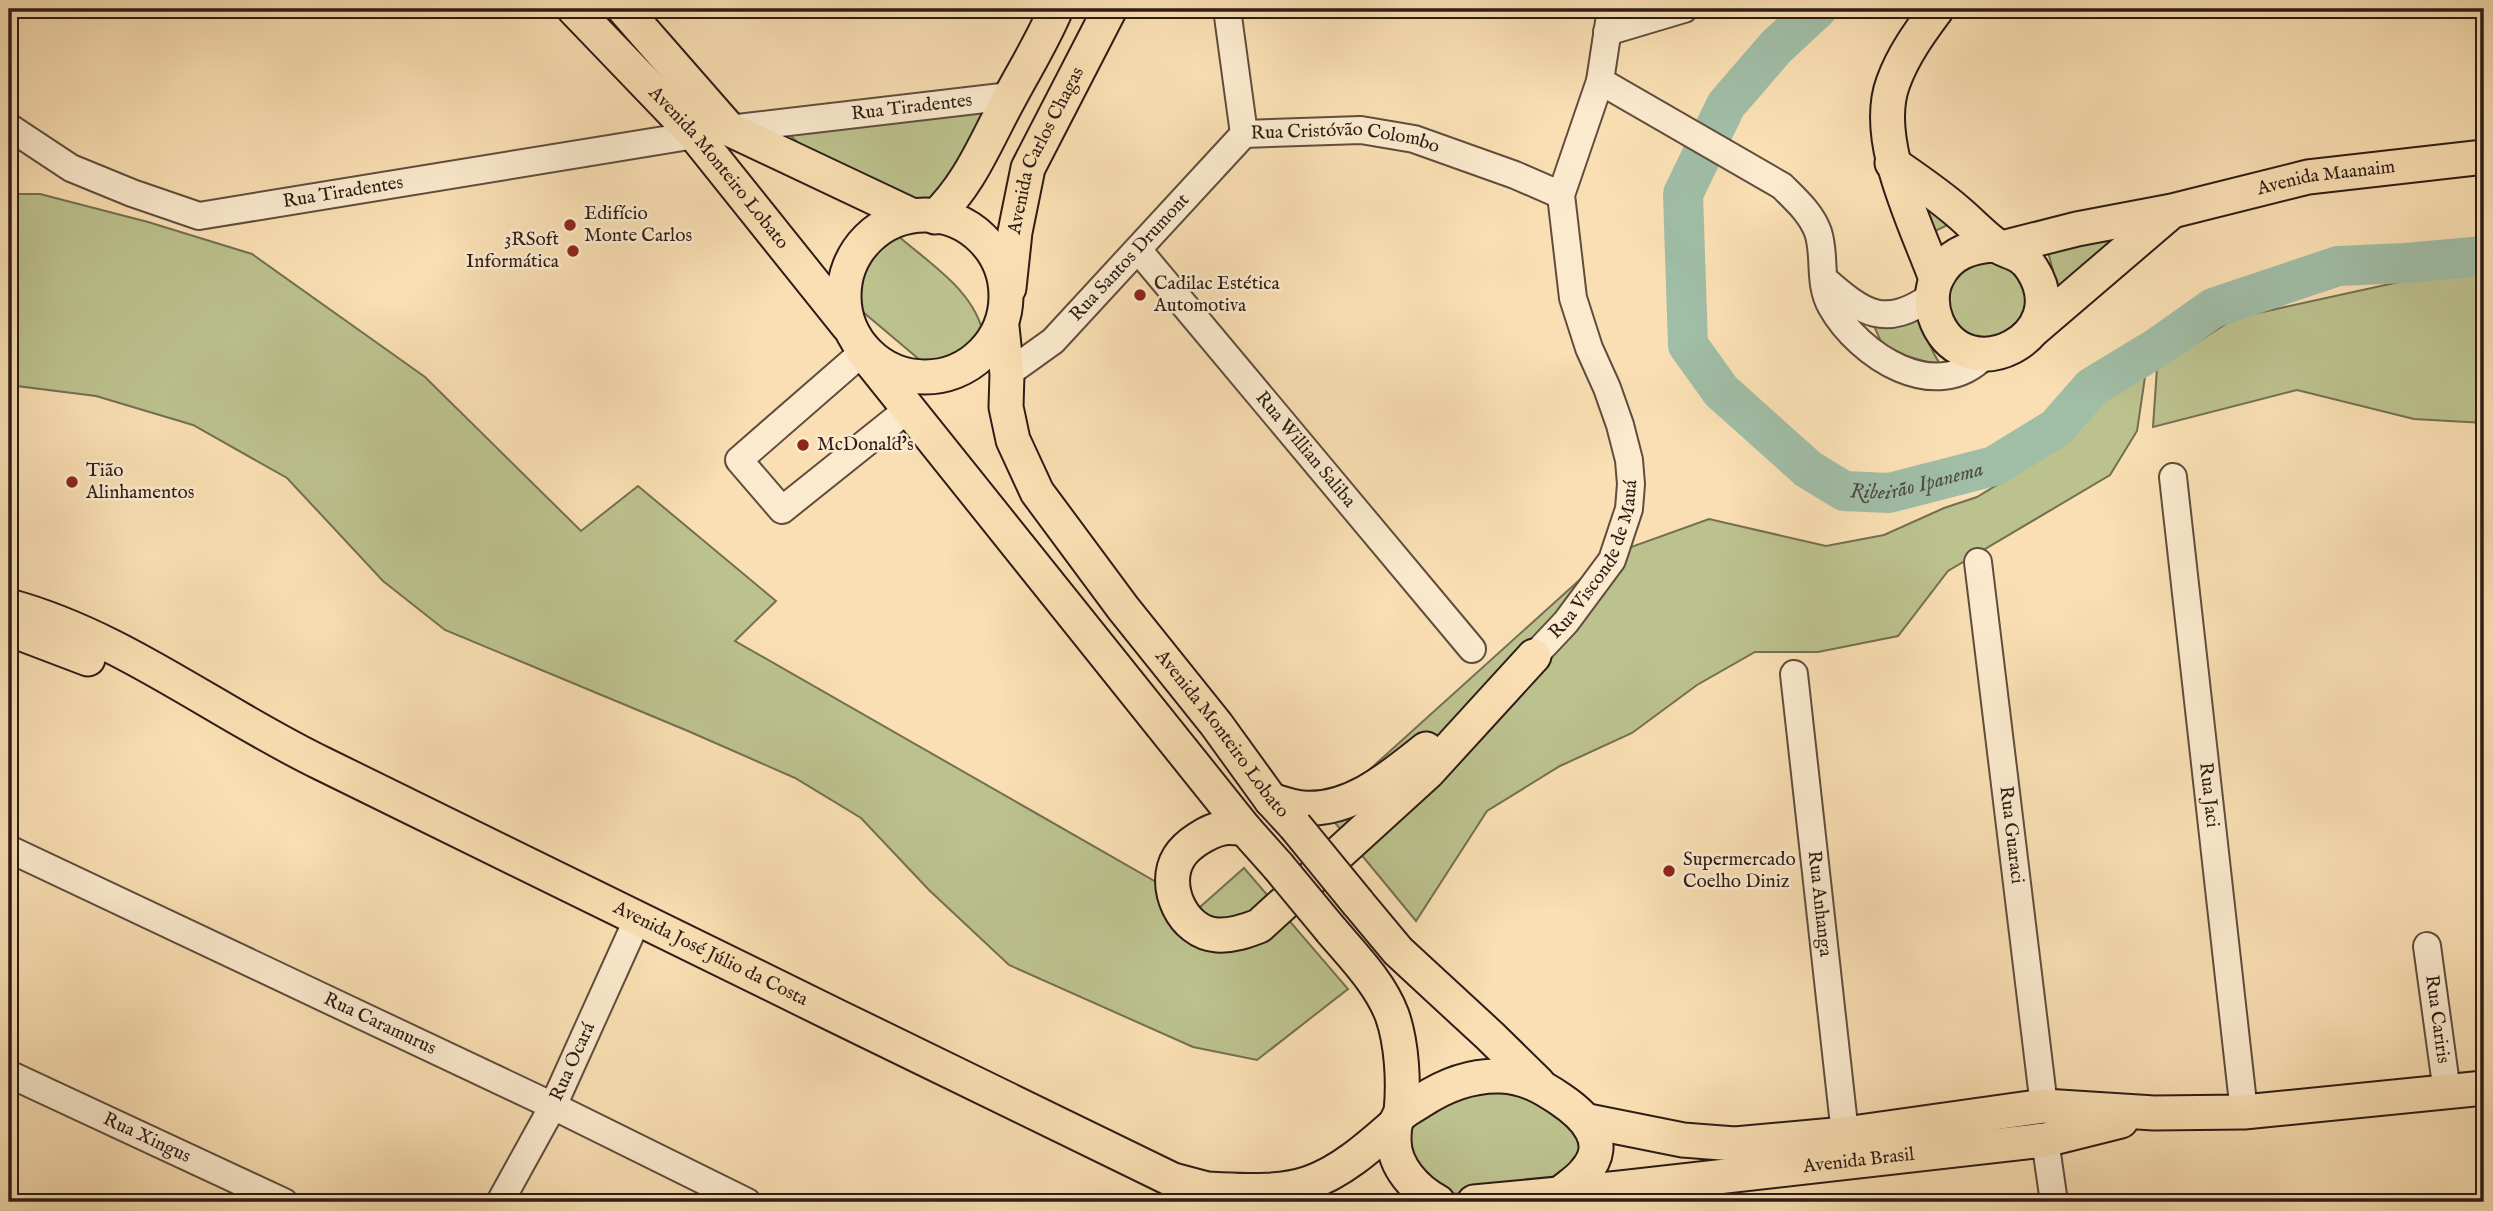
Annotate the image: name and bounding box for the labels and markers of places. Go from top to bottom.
place label: Edifício Monte Carlos [584,202,692,248]
marker: Edifício Monte Carlos [562,217,578,233]
place label: 3RSoft Informática [466,228,560,274]
marker: 3RSoft Informática [565,243,581,259]
place label: Cadilac Estética Automotiva [1153,272,1280,318]
marker: Cadilac Estética Automotiva [1132,287,1148,303]
place label: McDonald's [817,433,914,457]
marker: McDonald's [795,437,811,453]
place label: Tião Alinhamentos [85,459,194,505]
marker: Tião Alinhamentos [64,474,80,490]
place label: Supermercado Coelho Diniz [1683,848,1796,894]
marker: Supermercado Coelho Diniz [1661,863,1677,879]

